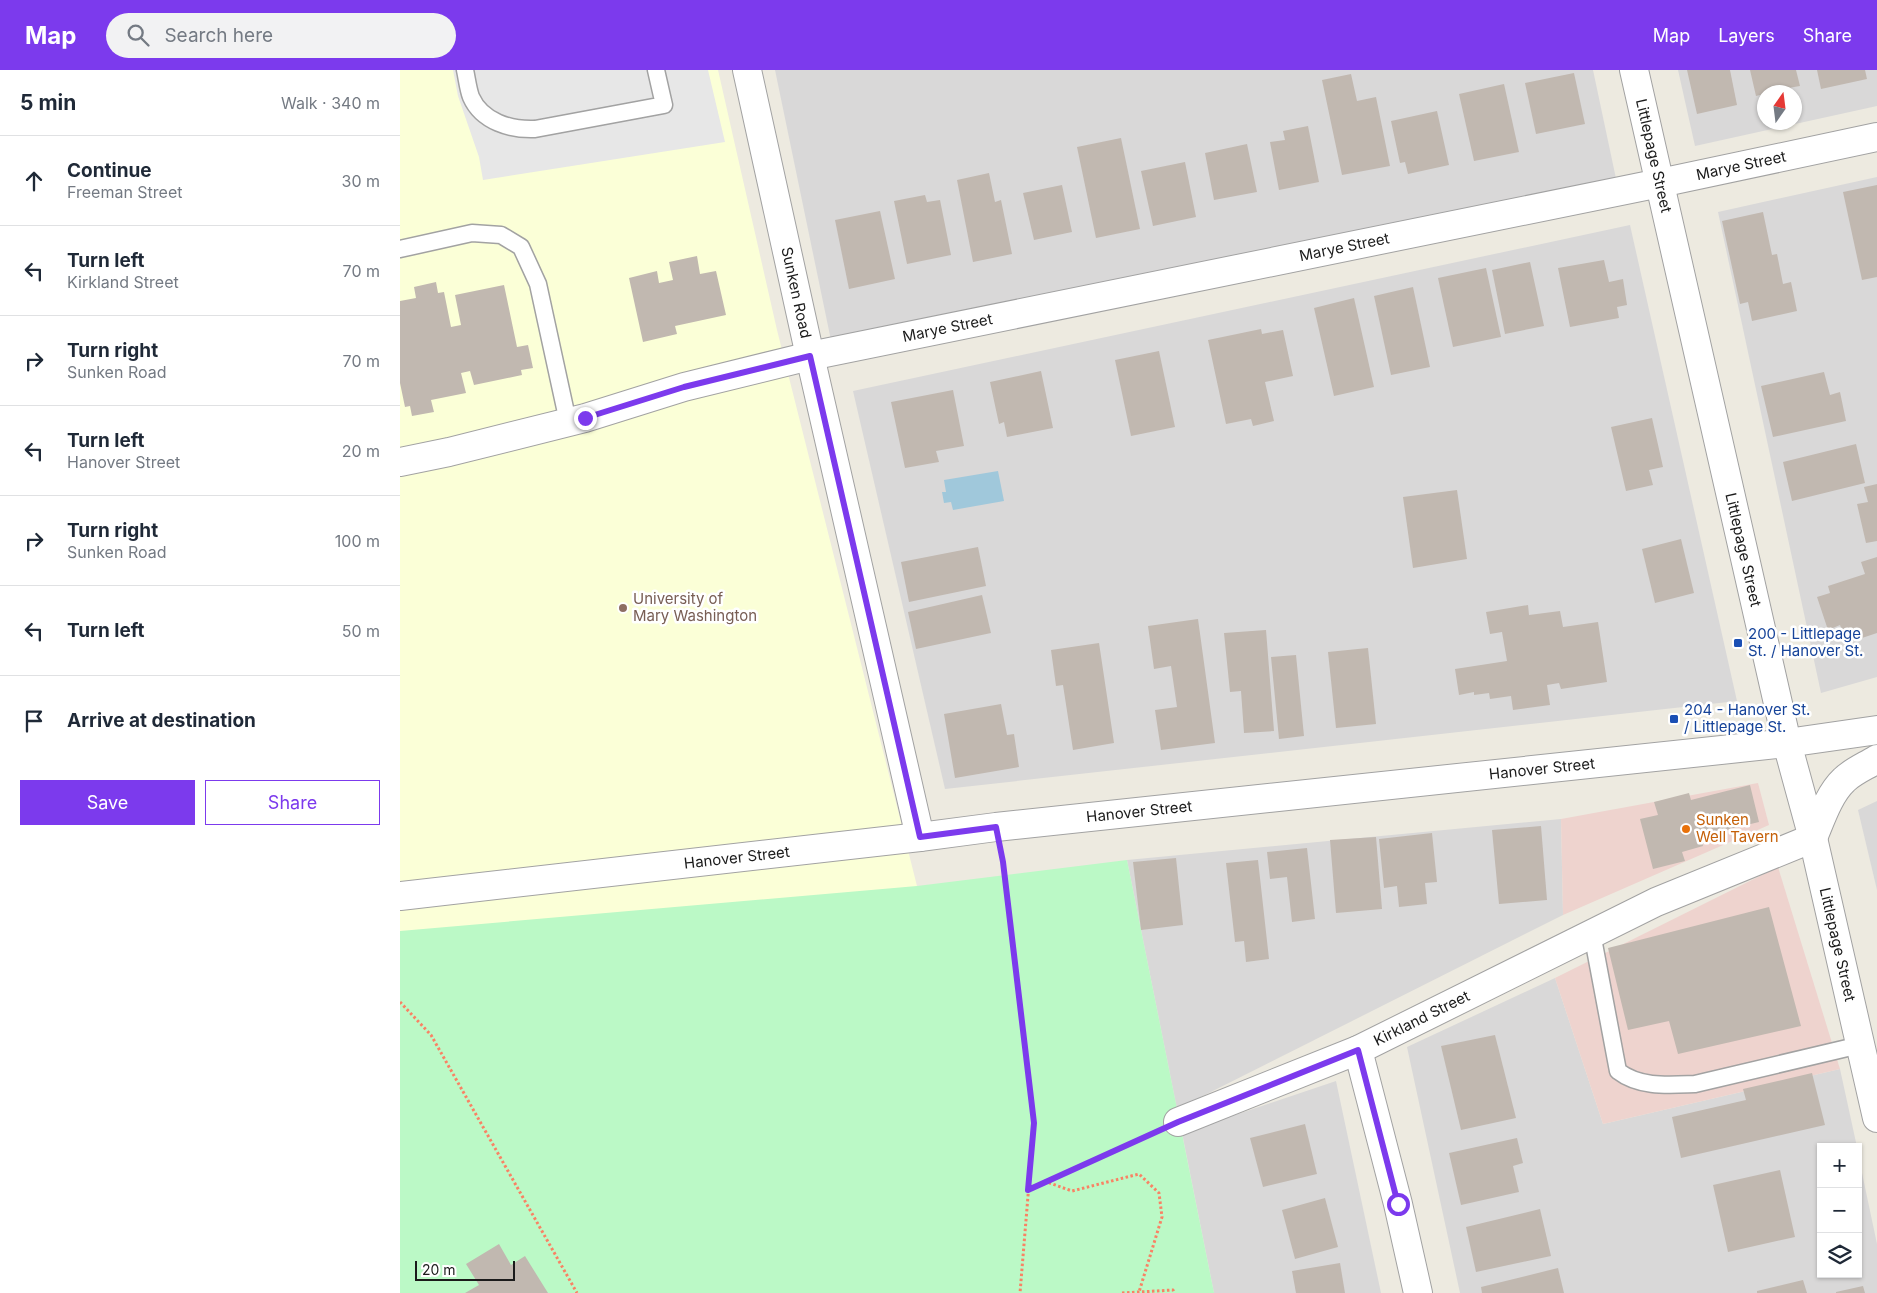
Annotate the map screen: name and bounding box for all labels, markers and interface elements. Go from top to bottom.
search box [106,13,456,58]
text: Map [25,21,76,50]
icon: search [124,21,152,49]
text: Search here [164,24,273,47]
text: Map [1653,25,1690,46]
text: Layers [1718,25,1775,46]
text: Share [1803,25,1852,46]
north arrow [1757,85,1802,130]
text: 5 min [20,90,76,115]
text: Walk · 340 m [281,93,380,113]
street label: Littlepage Street [1632,97,1676,215]
street label: Marye Street [1694,147,1788,184]
text: Continue [67,159,152,182]
icon: ahead [20,167,48,195]
text: 30 m [342,171,380,191]
text: Freeman Street [67,182,183,202]
street label: Marye Street [1298,228,1391,265]
street label: Sunken Road [777,245,816,340]
text: Turn left [67,249,145,272]
icon: left [20,257,48,285]
text: 70 m [343,261,380,281]
text: Kirkland Street [67,272,179,292]
street label: Marye Street [901,309,994,346]
text: Turn right [67,339,158,362]
icon: right [20,347,48,375]
text: 70 m [343,351,380,371]
text: Sunken Road [67,362,166,382]
route end [574,407,597,430]
text: Turn left [67,429,145,452]
icon: left [20,437,48,465]
text: 20 m [342,441,380,461]
text: Hanover Street [67,452,180,472]
street label: Littlepage Street [1721,491,1766,609]
text: Turn right [67,519,158,542]
icon: right [20,527,48,555]
text: 100 m [335,531,380,551]
text: Sunken Road [67,542,166,562]
place label: University of Mary Washington [633,589,757,625]
marker: University of Mary Washington [617,602,629,614]
icon: left [20,617,48,645]
text: Turn left [67,619,145,642]
text: 50 m [342,621,380,641]
place label: 200 - Littlepage St. / Hanover St. [1748,624,1863,660]
marker: 200 - Littlepage St. / Hanover St. [1732,637,1744,649]
place label: 204 - Hanover St. / Littlepage St. [1684,700,1810,736]
icon: arrive [20,707,48,735]
text: Arrive at destination [67,709,256,732]
marker: 204 - Hanover St. / Littlepage St. [1668,713,1680,725]
street label: Hanover Street [1488,753,1596,784]
button: Save [20,780,195,825]
button: Share [205,780,380,825]
street label: Hanover Street [1085,796,1193,826]
place label: Sunken Well Tavern [1696,810,1779,846]
marker: Sunken Well Tavern [1680,823,1692,835]
street label: Hanover Street [683,842,791,873]
street label: Littlepage Street [1816,886,1860,1003]
street label: Kirkland Street [1370,986,1473,1050]
map controls [1817,1143,1862,1278]
button: + [1817,1143,1862,1188]
button: − [1817,1188,1862,1233]
route start [1387,1193,1410,1216]
button: layers [1817,1233,1862,1278]
scale bar [415,1258,515,1281]
text: 20 m [422,1261,456,1278]

